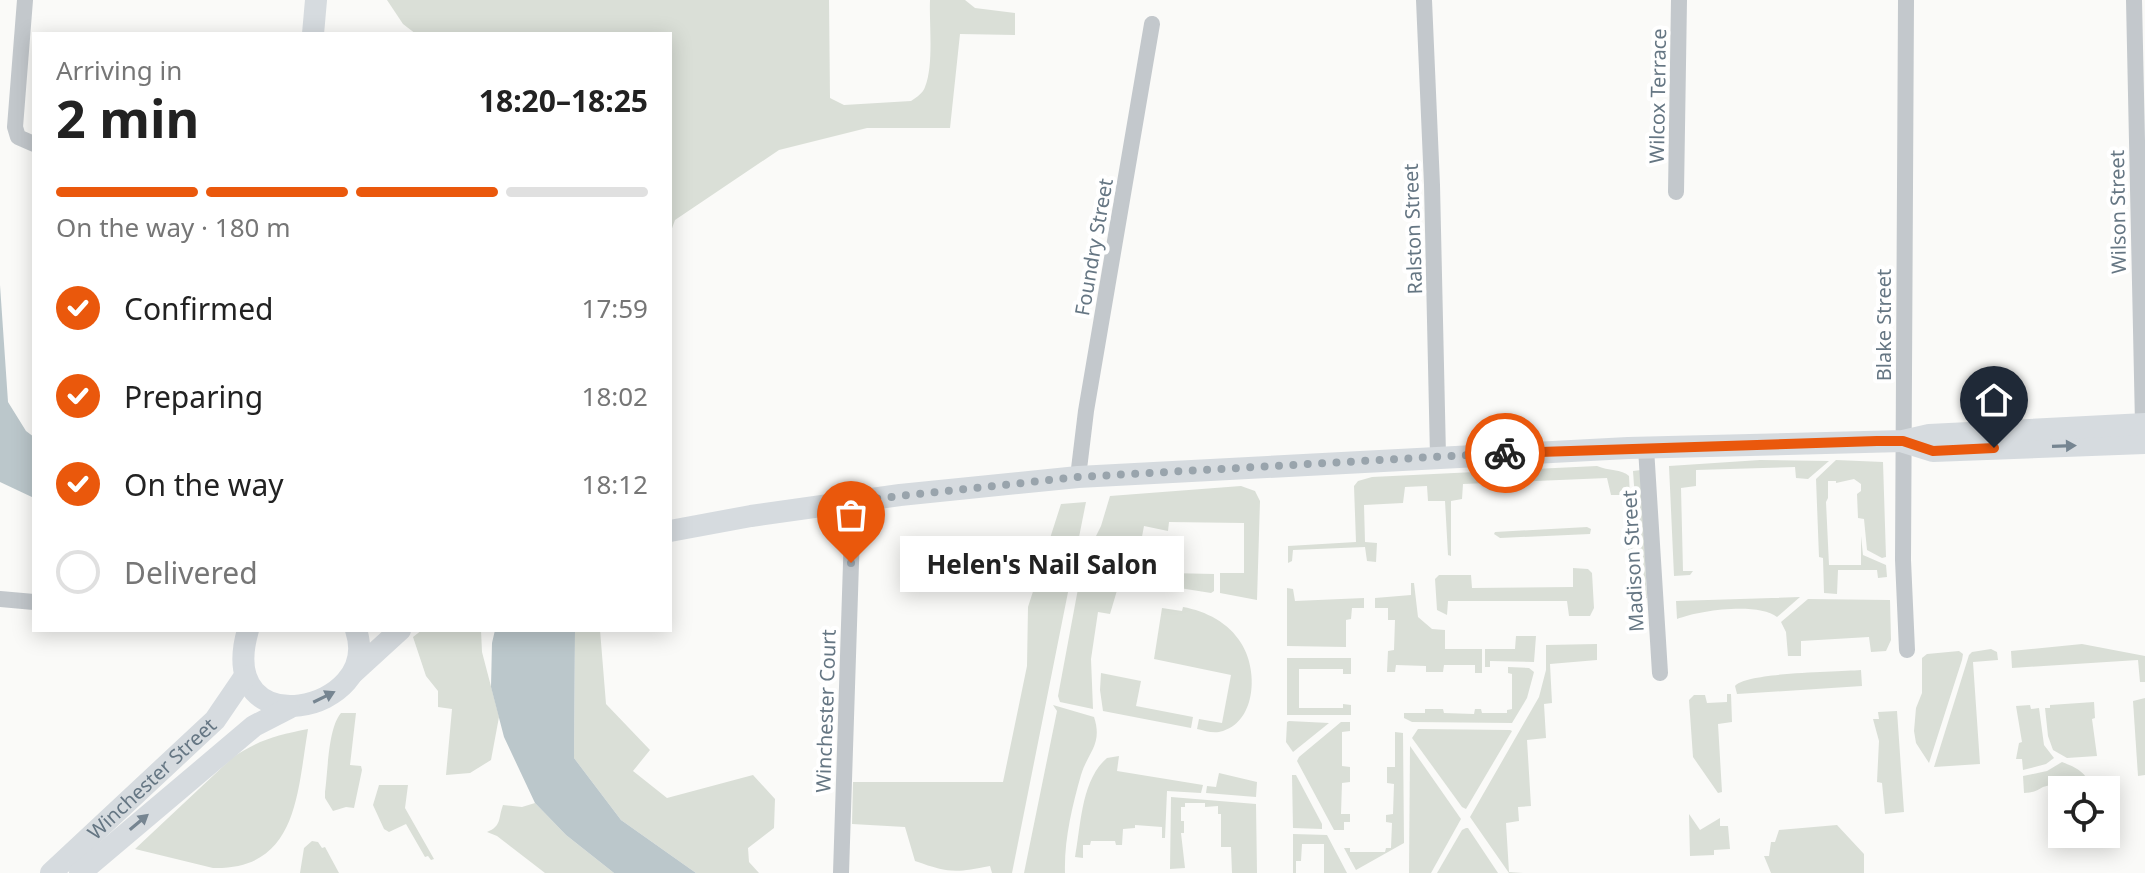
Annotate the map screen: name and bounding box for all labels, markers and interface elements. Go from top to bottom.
street label: Wilcox Terrace [1643,28,1672,164]
text: Arriving in [56,52,182,88]
text: 18:20–18:25 [479,80,648,121]
text: 2 min [56,82,199,153]
street label: Wilson Street [2103,150,2132,274]
street label: Ralston Street [1397,163,1428,295]
street label: Foundry Street [1068,176,1119,318]
text: On the way · 180 m [56,209,290,245]
street label: Blake Street [1870,269,1897,381]
icon: check [56,286,100,330]
text: Confirmed [124,288,274,329]
text: 17:59 [582,290,648,326]
pin [1960,366,2028,448]
icon: check [56,374,100,418]
text: Preparing [124,376,263,417]
text: 18:02 [582,378,648,414]
icon: home [1972,378,2016,422]
courier [1465,413,1545,493]
icon: bike [1483,431,1527,475]
one-way arrow [2052,439,2077,452]
icon: check [56,462,100,506]
text: On the way [124,464,284,505]
text: 18:12 [582,466,648,502]
pin [817,481,885,563]
street label: Madison Street [1615,489,1650,633]
icon: bag [829,493,873,537]
callout: Helen's Nail Salon [899,535,1183,591]
text: Helen's Nail Salon [926,546,1158,582]
text: Delivered [124,552,258,593]
street label: Winchester Court [809,629,842,793]
one-way arrow [313,690,336,703]
street label: Winchester Street [81,712,222,845]
map controls [2048,776,2120,848]
button: locate [2048,776,2120,848]
one-way arrow [128,814,148,831]

